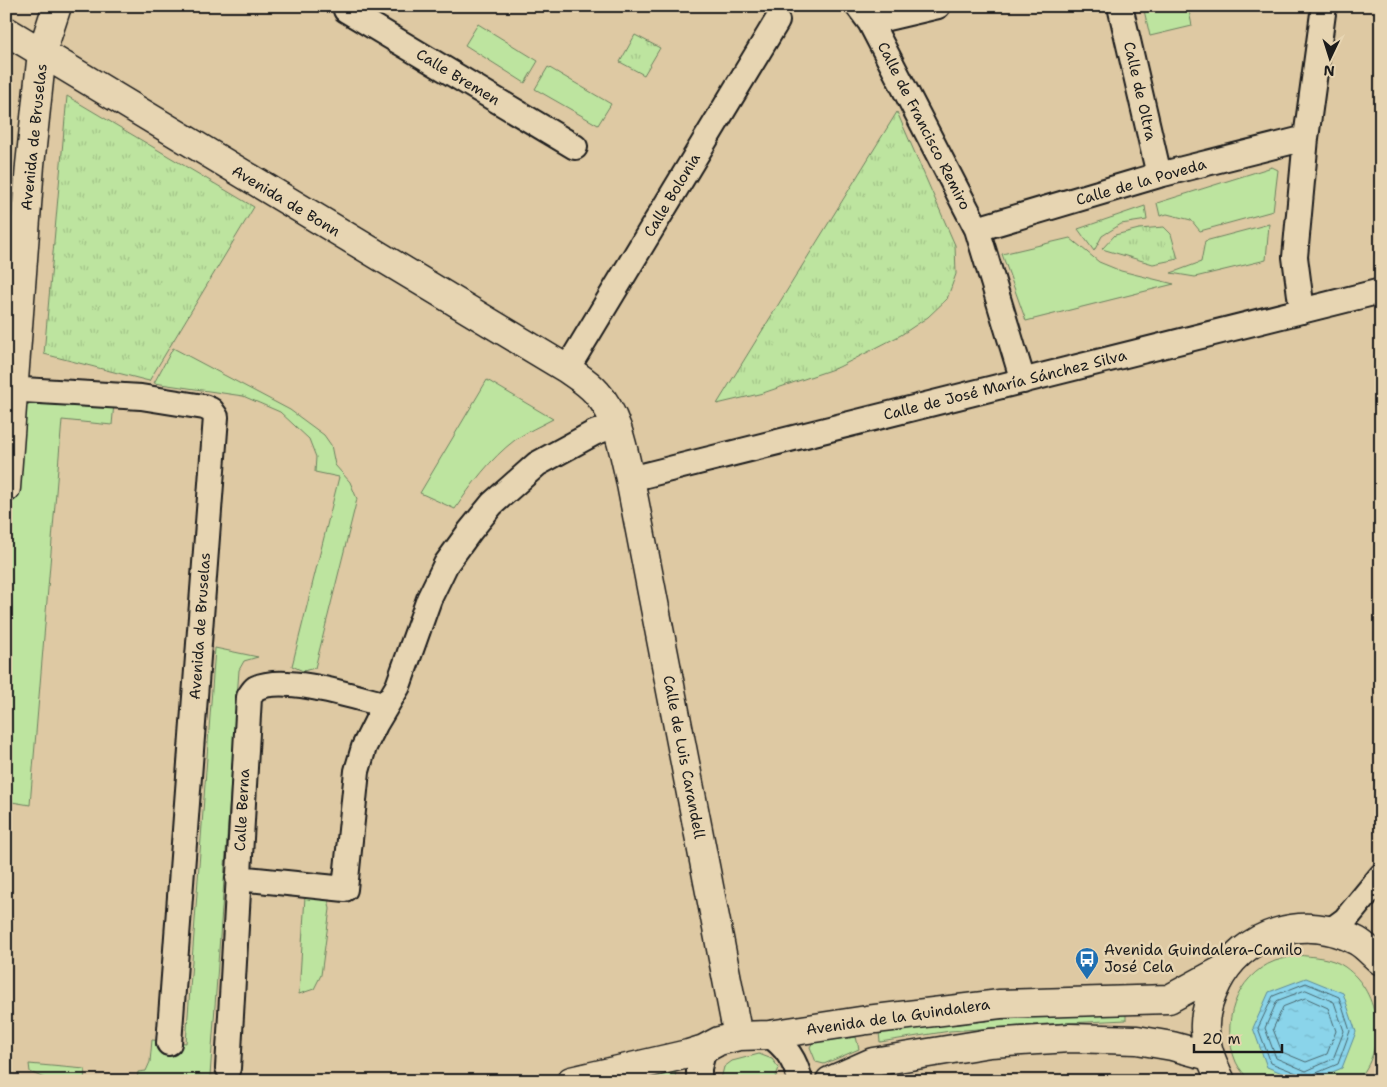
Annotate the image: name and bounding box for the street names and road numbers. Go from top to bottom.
street label: Calle de Francisco Remiro [873,39,975,213]
street label: Calle de Oltra [1119,40,1161,143]
street label: Calle Bremen [412,44,504,110]
street label: Avenida de Bruselas [16,63,52,211]
street label: Calle Bolonia [639,149,705,241]
street label: Calle de la Poveda [1073,154,1209,210]
street label: Avenida de Bonn [228,161,344,241]
street label: Calle de José María Sánchez Silva [881,345,1129,425]
street label: Avenida de Bruselas [185,552,215,700]
street label: Calle de Luis Carandell [658,674,710,841]
street label: Calle Berna [230,768,254,852]
street label: Avenida de la Guindalera [805,994,992,1040]

